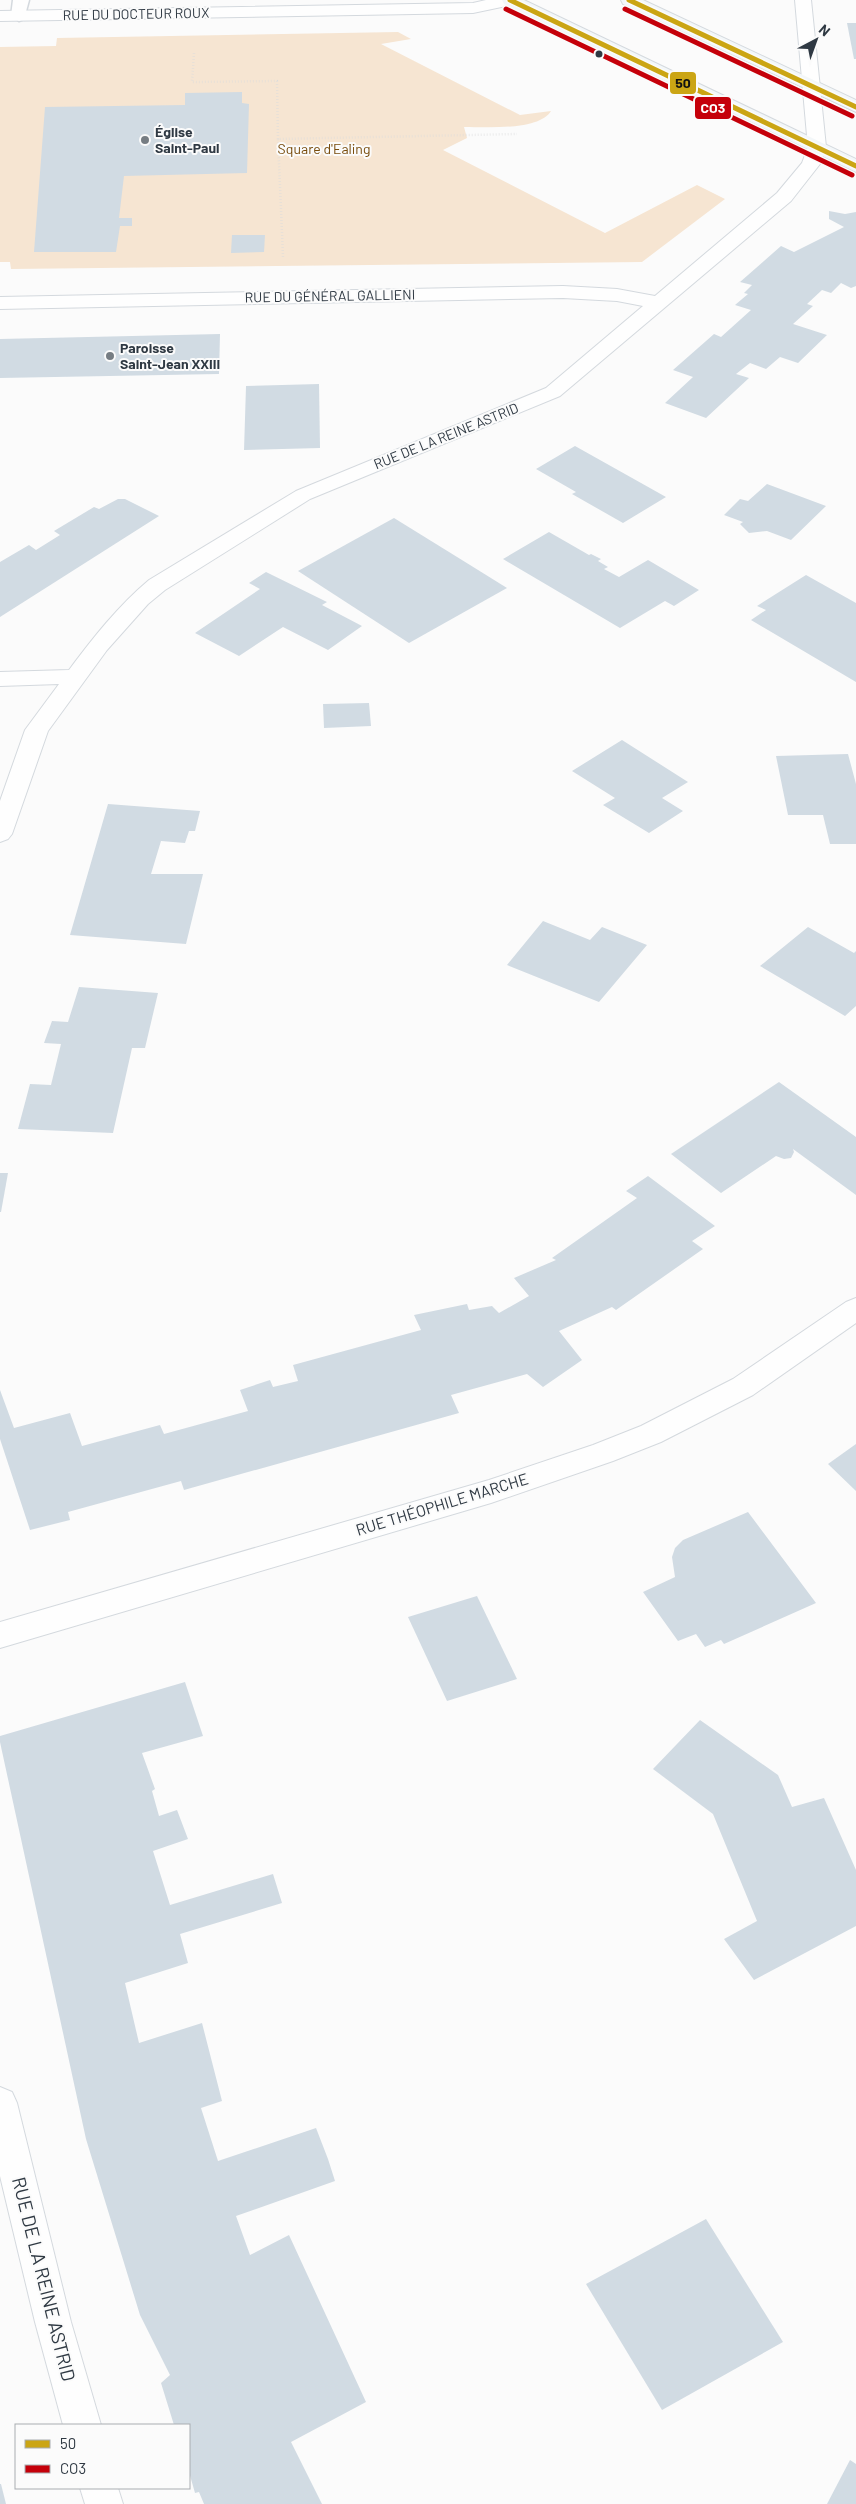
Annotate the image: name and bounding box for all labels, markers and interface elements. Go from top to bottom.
street label: RUE DU DOCTEUR ROUX [63,4,209,23]
north arrow [791,15,841,65]
text: N [816,20,834,39]
unlabelled marker [594,49,604,59]
line badge: 50 [669,71,697,95]
text: 50 [675,74,691,91]
line badge: CO3 [694,96,732,120]
text: CO3 [701,99,725,116]
place label: Église Saint-Paul [155,123,220,156]
marker: Église Saint-Paul [139,134,151,146]
park label: Square d'Ealing [278,140,370,157]
street label: RUE DU GÉNÉRAL GALLIENI [244,286,415,305]
place label: Paroisse Saint-Jean XXIII [120,339,220,372]
marker: Paroisse Saint-Jean XXIII [104,350,116,362]
street label: RUE DE LA REINE ASTRID [371,399,521,472]
street label: RUE THÉOPHILE MARCHE [353,1468,530,1539]
street label: RUE DE LA REINE ASTRID [8,2174,81,2383]
legend [15,2424,190,2489]
text: 50 [60,2434,76,2452]
text: CO3 [60,2459,86,2477]

